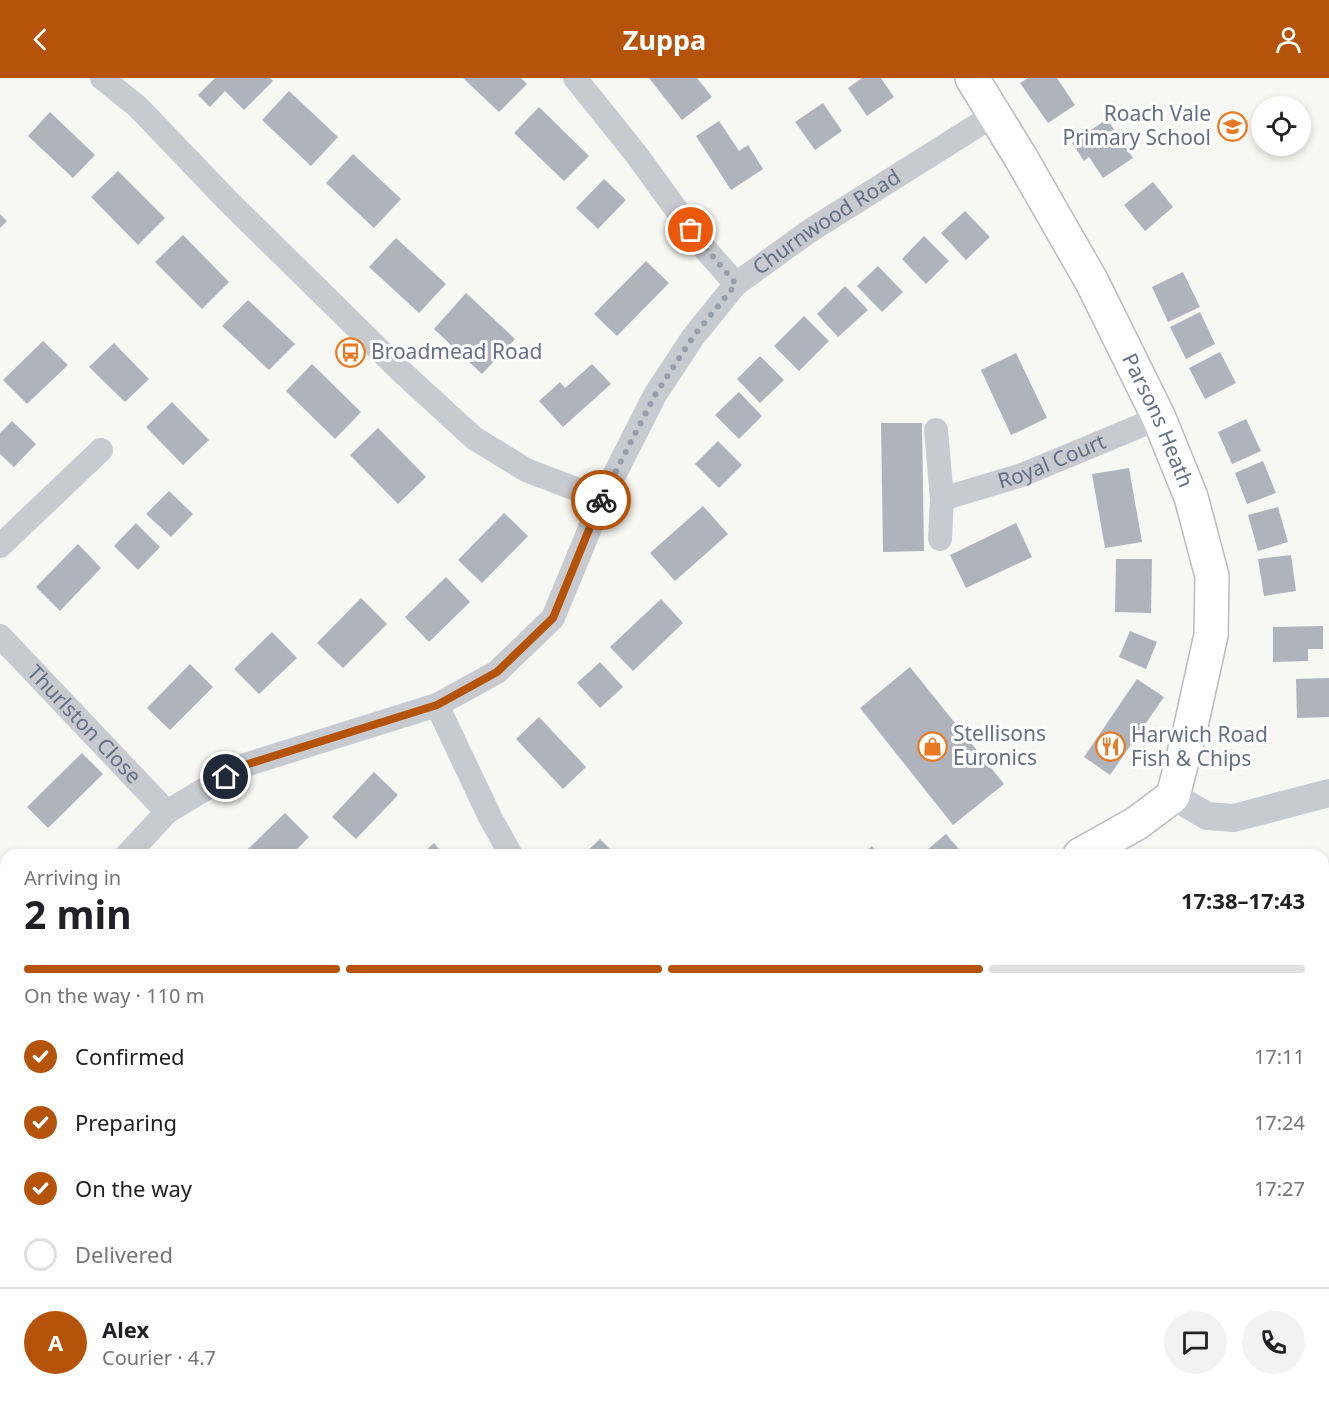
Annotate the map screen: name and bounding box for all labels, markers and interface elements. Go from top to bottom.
text: Zuppa [623,21,706,58]
icon: back [24,23,57,56]
icon: person [1272,23,1305,56]
map controls [1251,96,1311,156]
button: locate [1251,96,1311,156]
place label: Roach Vale Primary School [1063,99,1211,151]
school or university icon: Roach Vale Primary School [1216,110,1248,142]
street label: Churnwood Road [747,162,905,281]
pin [665,204,716,255]
icon: bag [674,213,707,246]
bus stop icon: Broadmead Road [334,336,366,368]
place label: Broadmead Road [371,337,542,365]
street label: Parsons Heath [1116,348,1201,491]
street label: Royal Court [994,427,1110,495]
courier [571,470,631,530]
icon: bike [585,484,618,517]
street label: Thurlston Close [22,658,148,789]
place label: Stellisons Euronics [953,719,1046,771]
place label: Harwich Road Fish & Chips [1131,720,1268,772]
shop icon: Stellisons Euronics [916,730,948,762]
restaurant icon: Harwich Road Fish & Chips [1094,731,1126,763]
pin [200,751,251,802]
icon: home [209,760,242,793]
text: Arriving in [24,864,121,891]
text: 17:38–17:43 [1181,885,1305,915]
text: 2 min [24,887,131,940]
text: On the way · 110 m [24,982,204,1009]
icon: check [24,1040,57,1073]
text: Confirmed [75,1041,185,1071]
text: 17:11 [1254,1043,1305,1070]
icon: check [24,1106,57,1139]
text: Preparing [75,1107,177,1137]
text: 17:24 [1254,1109,1305,1136]
icon: check [24,1172,57,1205]
text: On the way [75,1173,192,1203]
text: 17:27 [1254,1175,1305,1202]
text: Delivered [75,1239,173,1269]
button: chat [1164,1311,1227,1374]
button: phone [1242,1311,1305,1374]
text: Alex [102,1314,149,1344]
text: A [48,1327,63,1357]
text: Courier · 4.7 [102,1344,216,1371]

